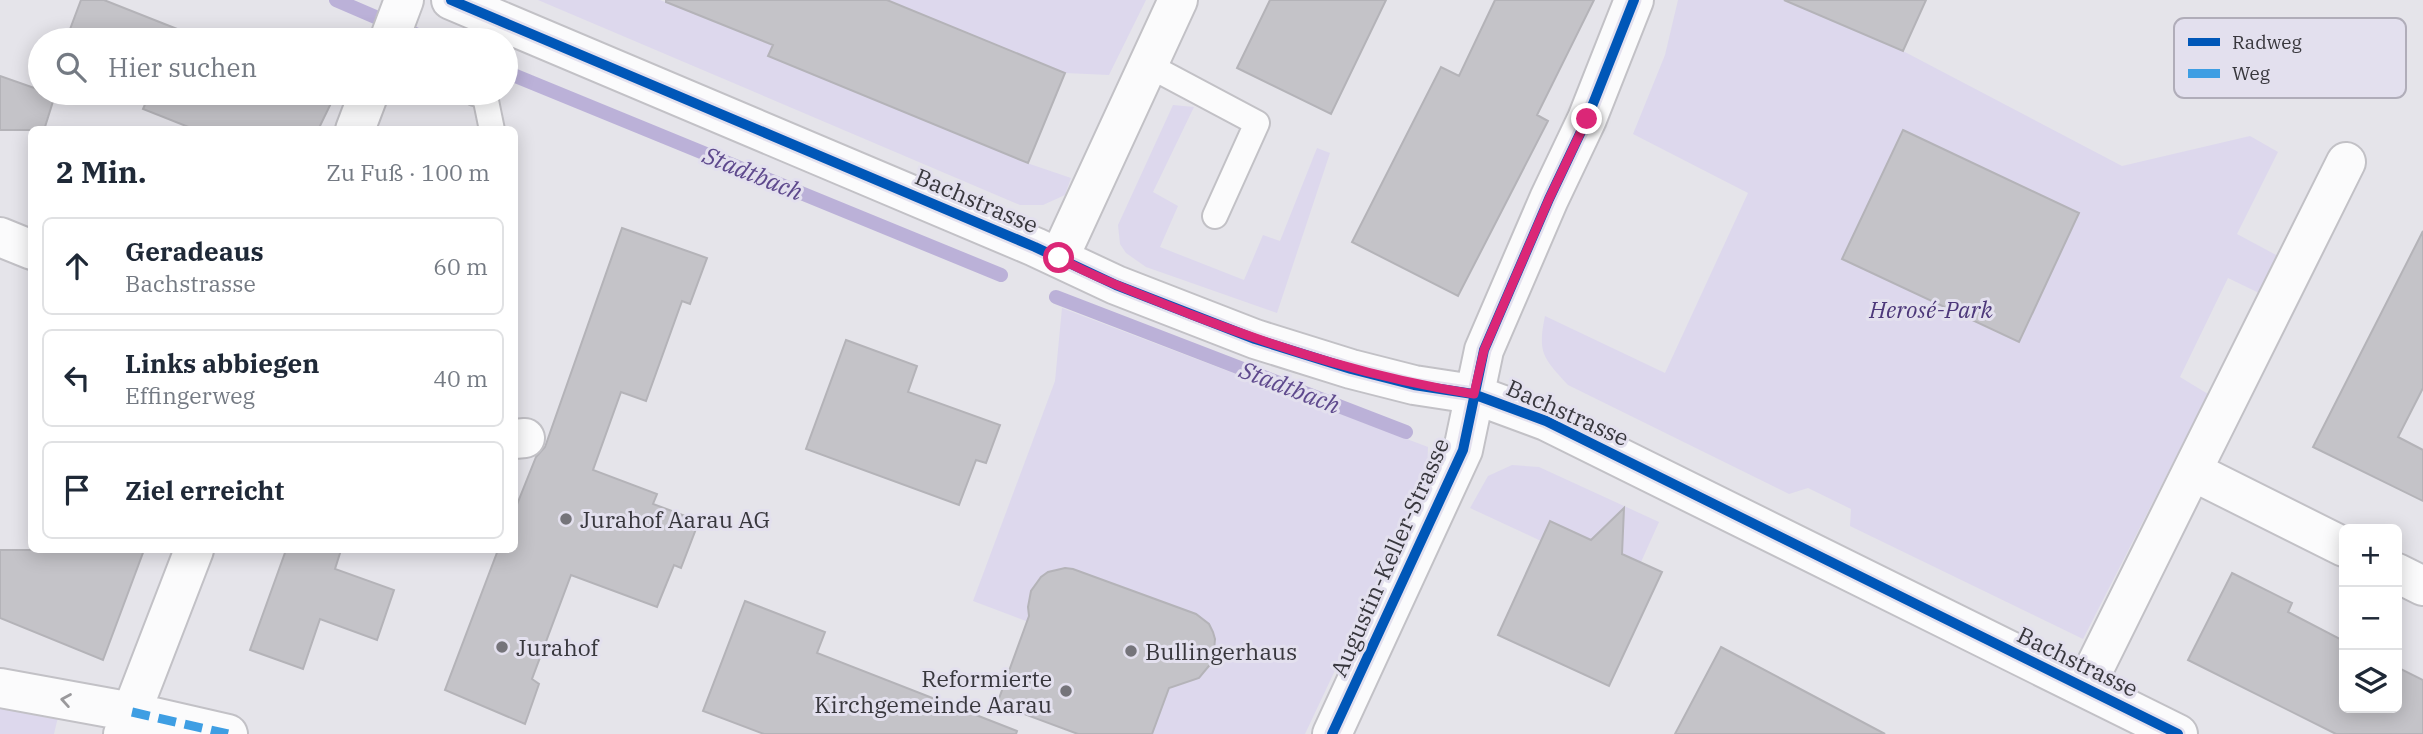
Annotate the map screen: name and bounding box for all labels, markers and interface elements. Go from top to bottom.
legend [2174,18,2406,98]
search box [28,28,518,105]
text: Radweg [2232,30,2303,54]
icon: search [52,48,90,86]
text: Hier suchen [108,50,257,84]
text: Weg [2232,61,2271,85]
route end [1571,103,1602,134]
water label: Stadtbach [697,138,808,208]
text: 2 Min. [56,152,147,191]
text: Zu Fuß · 100 m [326,157,490,187]
street label: Bachstrasse [911,161,1043,239]
text: Geradeaus [125,234,264,268]
route start [1043,242,1074,273]
icon: ahead [58,247,96,285]
text: 60 m [433,251,488,281]
text: Bachstrasse [125,268,256,298]
park label: Herosé-Park [1868,294,1993,324]
text: Links abbiegen [125,346,320,380]
water label: Stadtbach [1234,353,1345,421]
icon: left [58,359,96,397]
text: 40 m [433,363,488,393]
street label: Bachstrasse [1502,372,1634,452]
text: Effingerweg [125,380,255,410]
street label: Augustin-Keller-Strasse [1323,433,1455,681]
icon: arrive [58,471,96,509]
text: Ziel erreicht [125,473,284,507]
place label: Jurahof Aarau AG [580,504,770,534]
marker: Jurahof Aarau AG [558,511,574,527]
map controls [2339,524,2402,713]
button: + [2339,524,2402,587]
button: − [2339,587,2402,650]
street label: Bachstrasse [2013,619,2143,703]
place label: Jurahof [516,632,601,662]
place label: Bullingerhaus [1145,636,1297,666]
marker: Jurahof [494,639,510,655]
marker: Bullingerhaus [1123,643,1139,659]
button: layers [2339,650,2402,713]
place label: Reformierte Kirchgemeinde Aarau [814,663,1052,719]
marker: Reformierte Kirchgemeinde Aarau [1058,683,1074,699]
one-way arrow [60,693,72,708]

